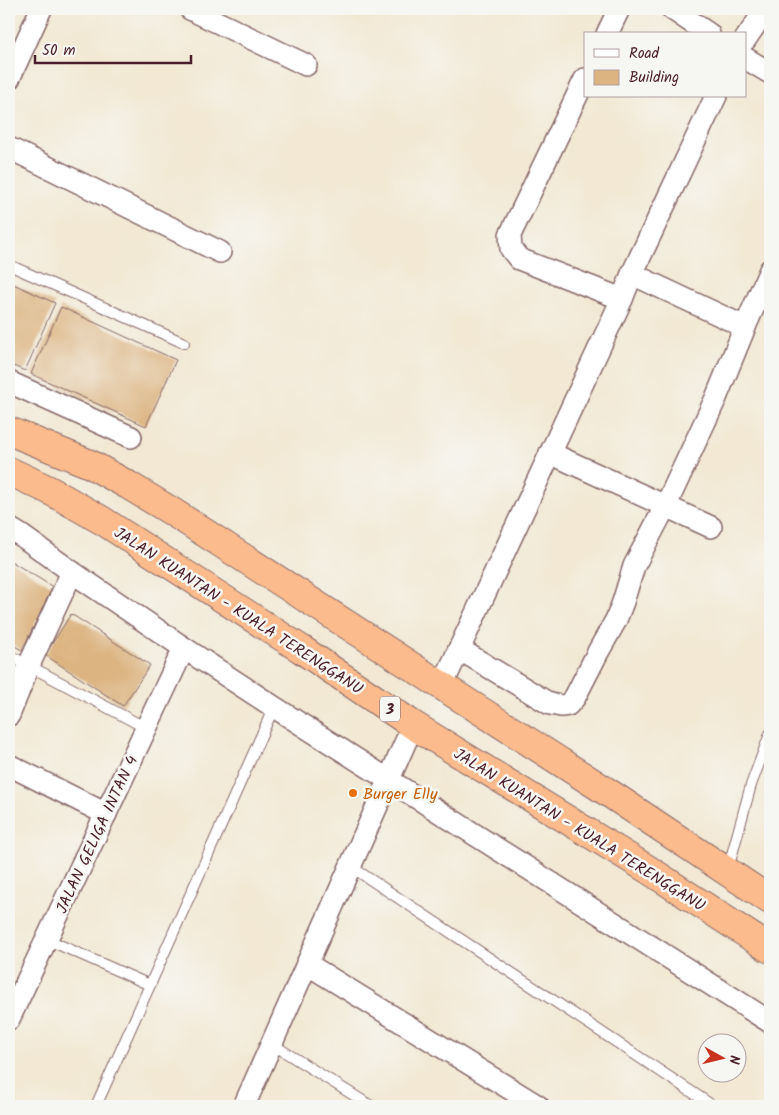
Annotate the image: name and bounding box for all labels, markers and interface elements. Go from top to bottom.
scale bar [35,32,191,64]
legend [584,32,746,98]
text: 50 m [42,39,76,63]
text: Road [629,42,660,66]
text: Building [629,66,679,90]
street label: JALAN KUANTAN - KUALA TERENGGANU [109,521,368,702]
road number: 3 [380,696,400,722]
street label: JALAN KUANTAN - KUALA TERENGGANU [449,742,710,919]
street label: JALAN GELIGA INTAN 4 [50,751,145,918]
place label: Burger Elly [363,782,438,807]
marker: Burger Elly [347,787,359,799]
north arrow [696,1032,746,1082]
text: N [722,1054,745,1066]

